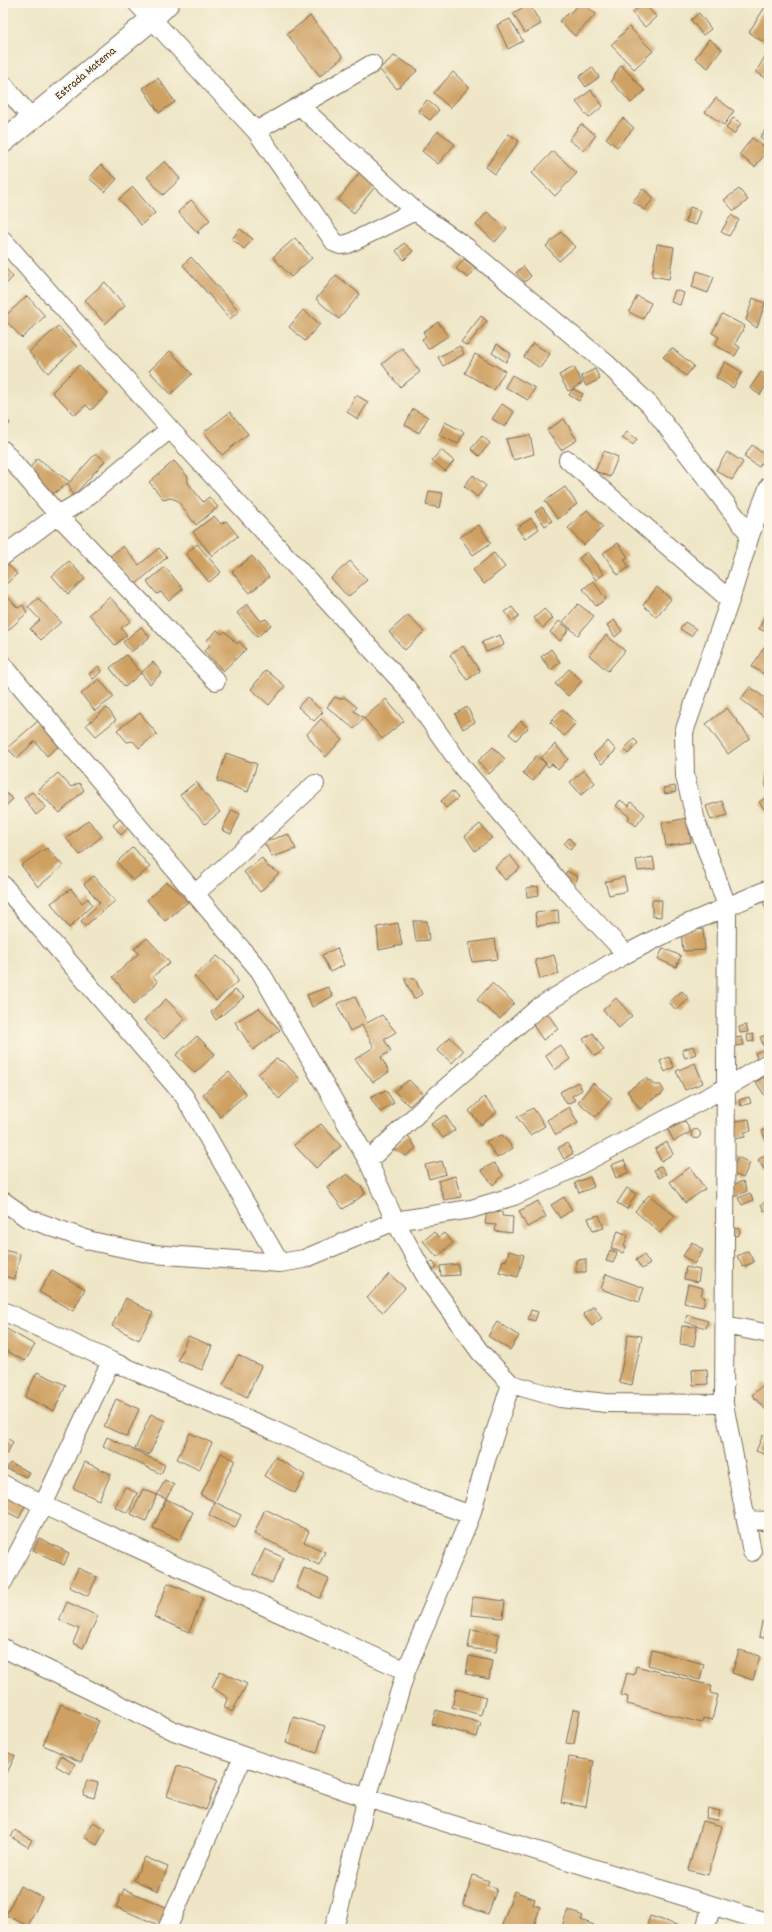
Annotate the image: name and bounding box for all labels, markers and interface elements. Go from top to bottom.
street label: Estrada Matema [52,43,121,105]

